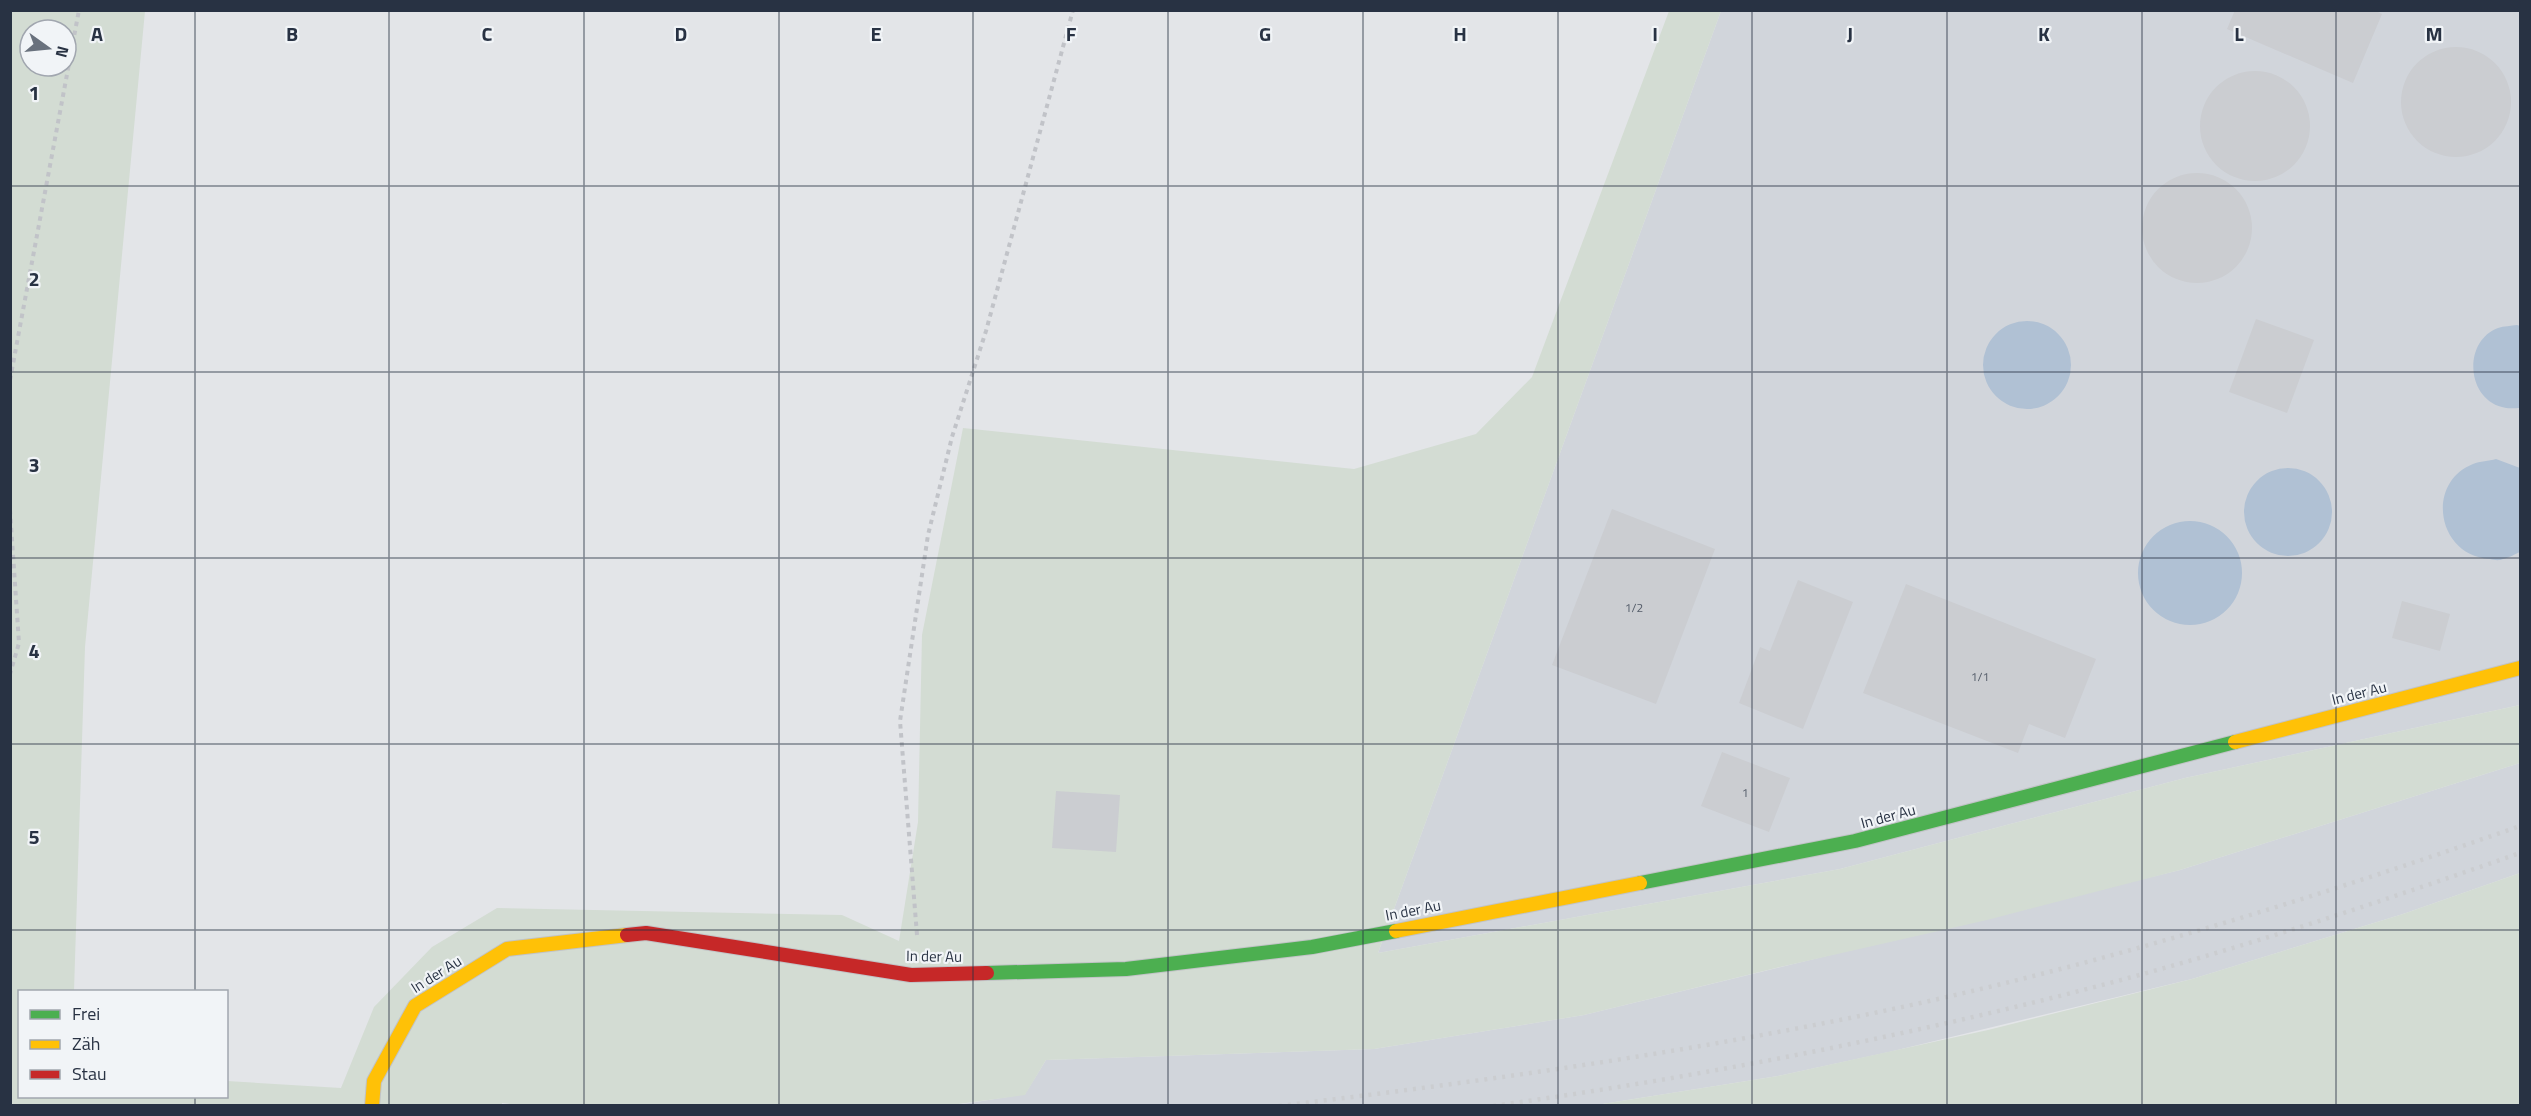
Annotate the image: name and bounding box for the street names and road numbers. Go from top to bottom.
street label: In der Au [2329,675,2389,711]
street label: In der Au [1858,798,1918,834]
street label: In der Au [1383,893,1443,927]
street label: In der Au [906,944,962,968]
street label: In der Au [406,949,466,999]

